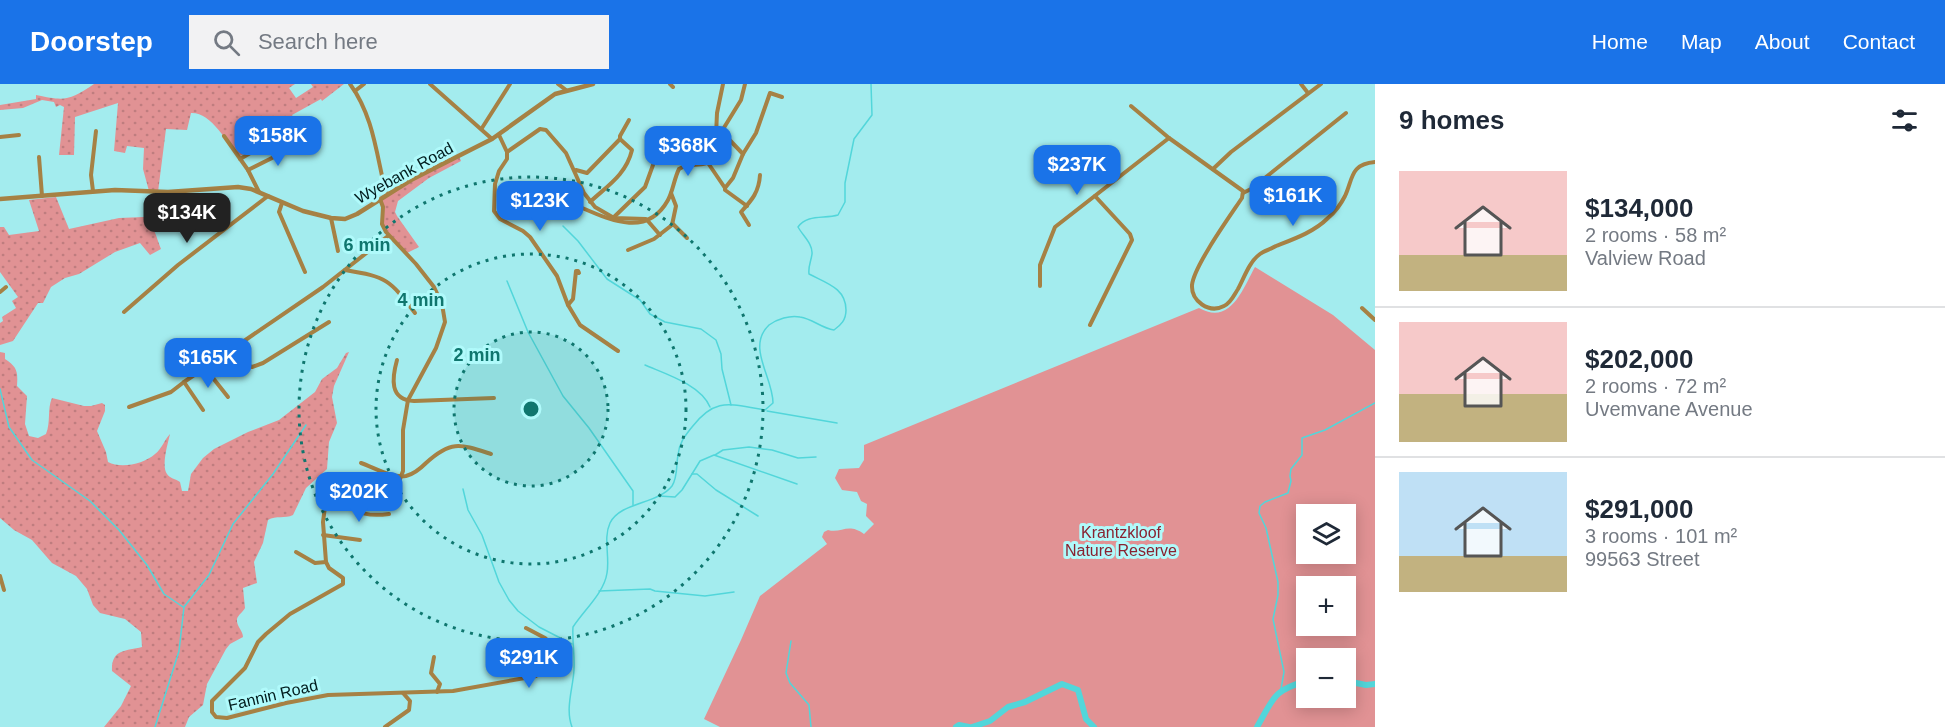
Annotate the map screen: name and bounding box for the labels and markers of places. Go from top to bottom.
pin: $158K [236,116,320,167]
pin: $368K [646,126,730,177]
pin: $237K [1035,145,1119,196]
pin: $161K [1251,176,1335,227]
pin: $123K [498,181,582,232]
pin: $134K [145,193,229,244]
pin: $165K [166,338,250,389]
centre of rings [521,399,541,419]
pin: $202K [317,472,401,523]
pin: $291K [487,638,571,689]

